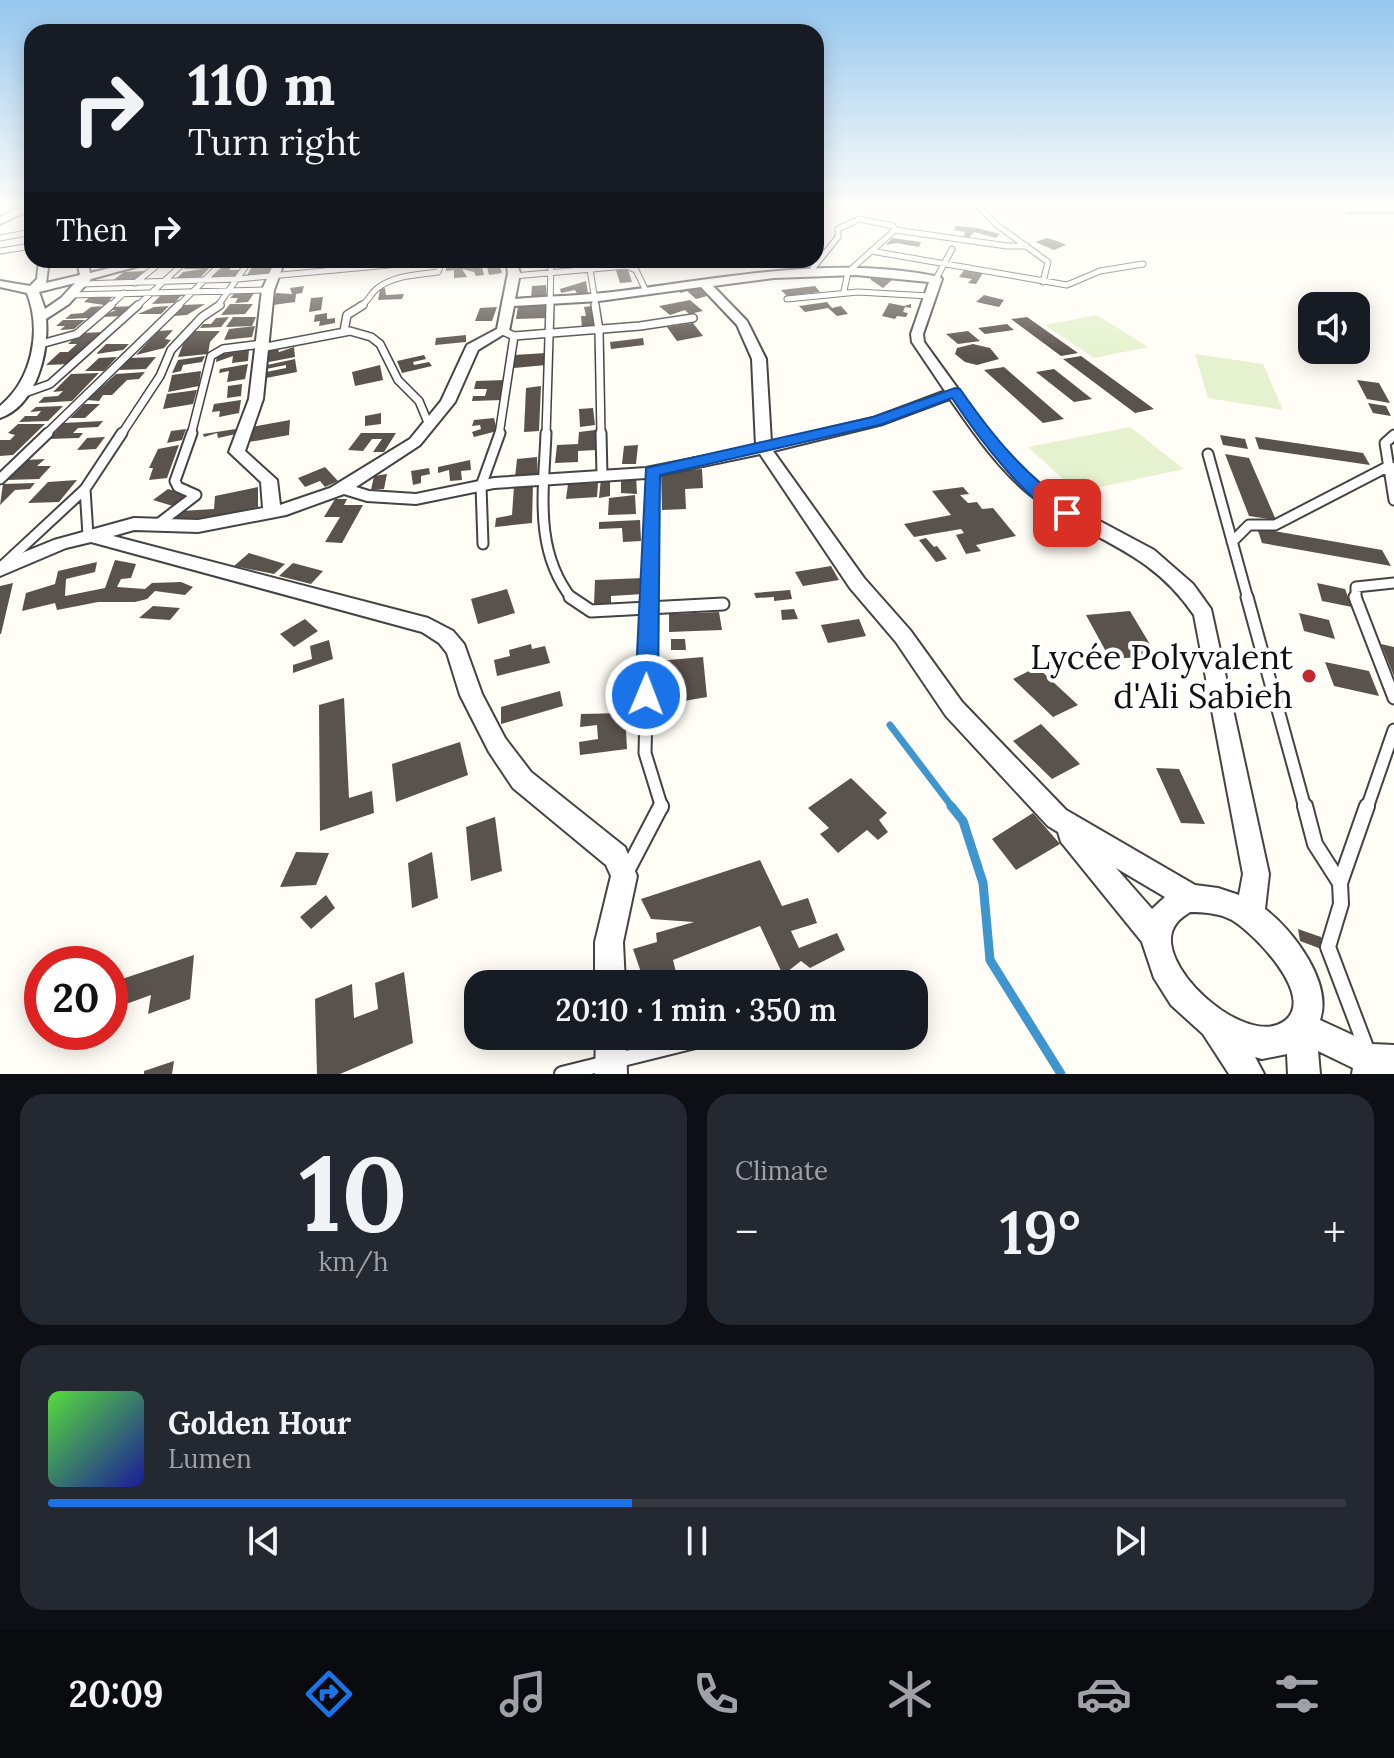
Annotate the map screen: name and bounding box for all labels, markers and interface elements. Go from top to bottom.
text: 110 m [188,49,335,120]
icon: right [56,56,160,160]
text: Turn right [188,119,361,165]
icon: right [144,208,188,252]
text: Then [56,211,128,249]
map controls [1298,292,1370,364]
button: sound [1298,292,1370,364]
pin [1033,479,1101,547]
icon: arrive [1045,491,1089,535]
place label: Lycée Polyvalent d'Ali Sabieh [1030,635,1294,717]
position arrow [604,653,688,737]
marker: Lycée Polyvalent d'Ali Sabieh [1300,667,1318,685]
speed limit sign: 20 [24,946,128,1050]
text: 20:10 · 1 min · 350 m [555,991,837,1029]
text: 10 [299,1126,408,1259]
text: Climate [735,1154,828,1187]
text: 19° [1000,1194,1081,1270]
text: − [735,1204,758,1260]
text: + [1323,1204,1346,1260]
text: km/h [318,1245,389,1278]
text: Golden Hour [168,1404,351,1442]
text: Lumen [168,1442,252,1475]
icon: previous [242,1519,286,1563]
icon: pause [675,1519,719,1563]
icon: next [1108,1519,1152,1563]
icon: directions [301,1666,357,1722]
icon: music [495,1666,551,1722]
icon: phone [688,1666,744,1722]
icon: climate [882,1666,938,1722]
icon: car [1076,1666,1132,1722]
icon: filters [1269,1666,1325,1722]
text: 20:09 [69,1671,164,1717]

